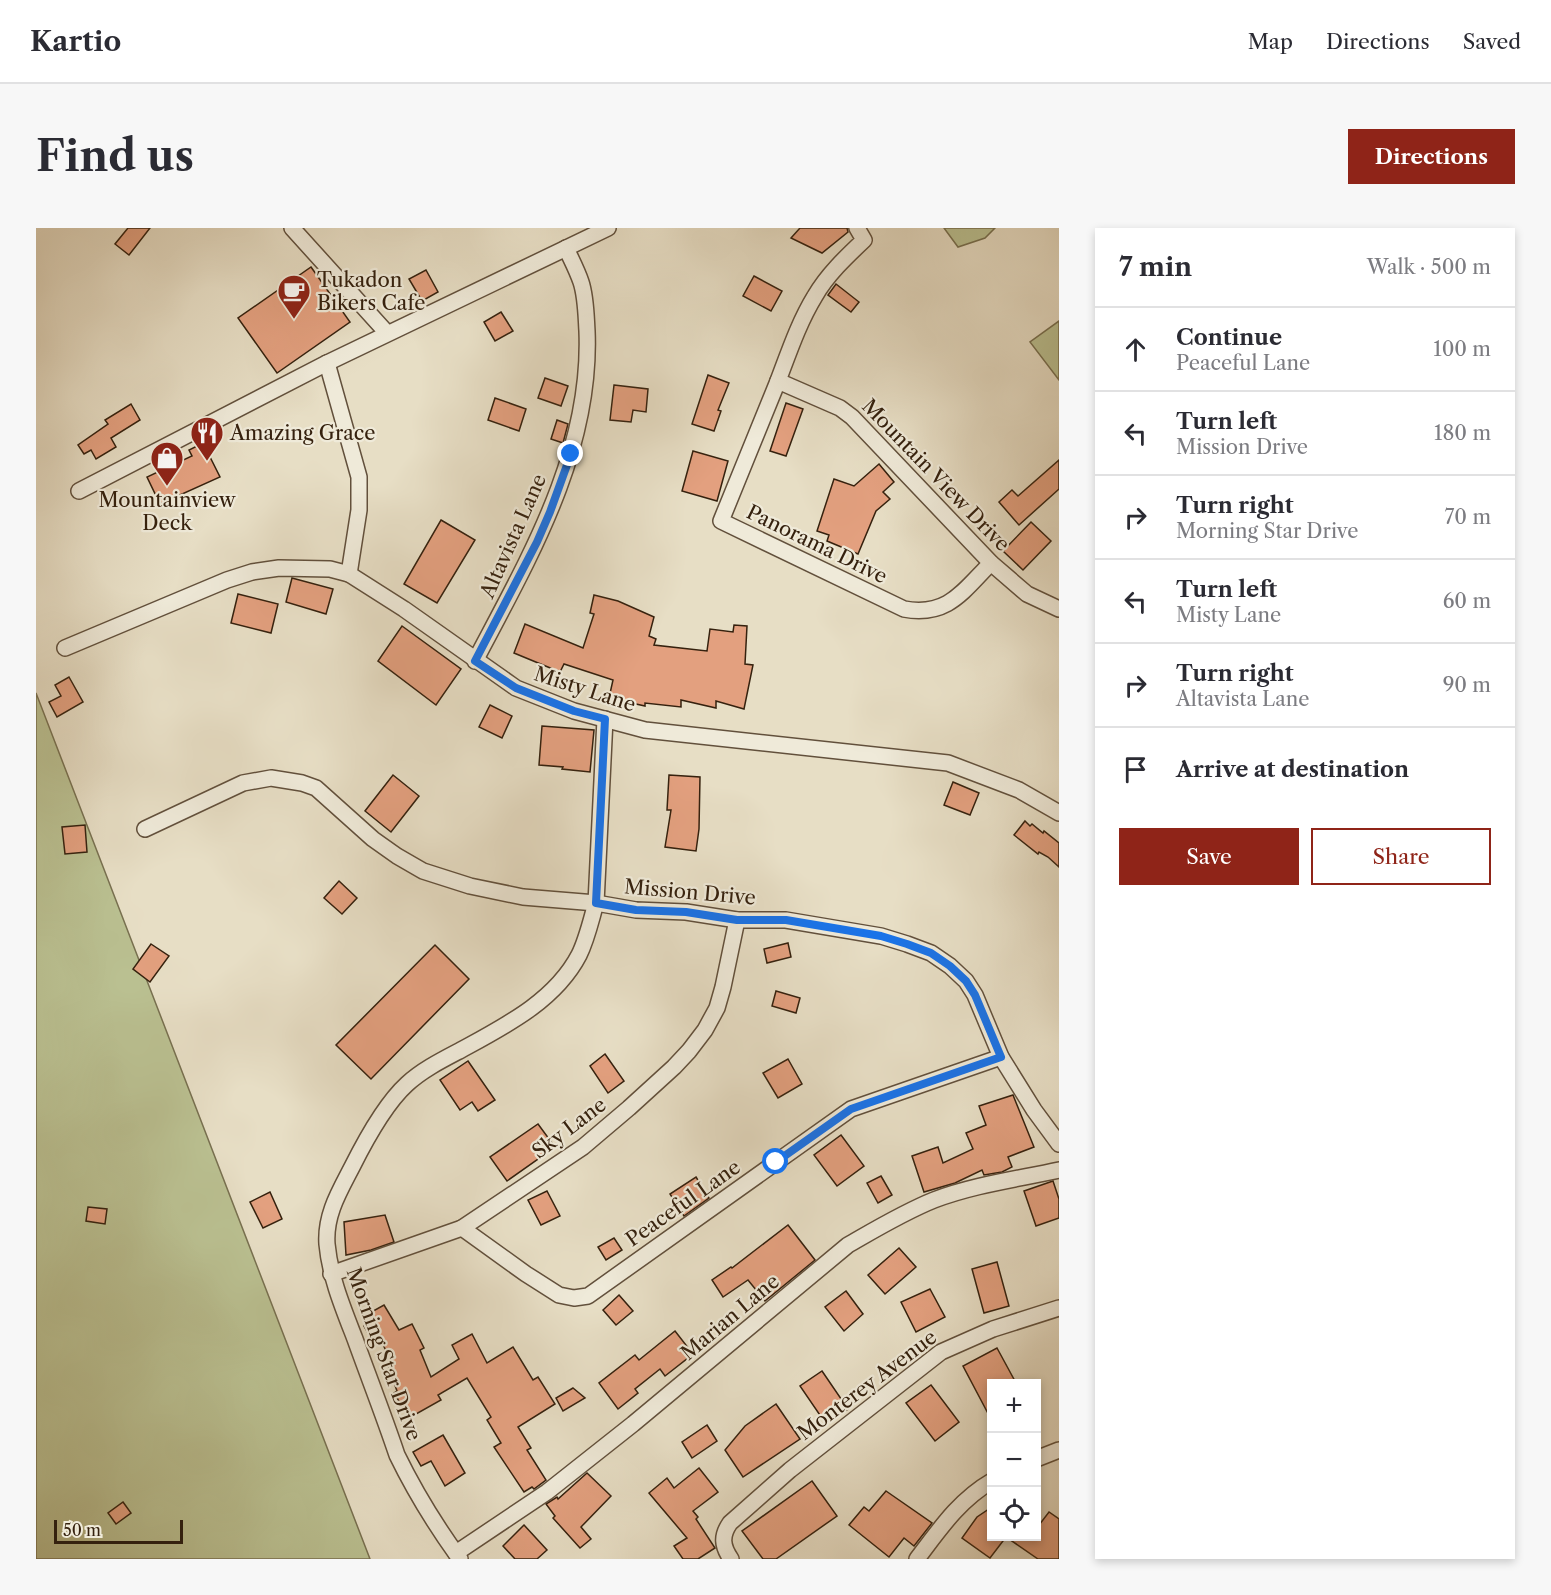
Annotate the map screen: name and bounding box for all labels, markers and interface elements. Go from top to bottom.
text: Kartio [30,24,121,58]
text: Map [1248,29,1293,54]
text: Directions [1326,29,1430,54]
text: Saved [1463,29,1521,54]
button: Directions [1348,129,1515,184]
text: Find us [36,130,194,182]
text: 7 min [1119,251,1192,283]
text: Walk · 500 m [1367,255,1491,279]
place label: Tukadon Bikers Cafe [317,268,426,315]
cafe icon: Tukadon Bikers Cafe [276,273,312,320]
text: Continue [1176,324,1282,351]
icon: ahead [1119,333,1152,366]
text: 100 m [1433,337,1491,361]
text: Peaceful Lane [1176,351,1310,375]
street label: Mountain View Drive [857,394,1015,556]
text: Turn left [1176,408,1277,435]
restaurant icon: Amazing Grace [189,415,225,462]
icon: left [1119,417,1152,450]
place label: Amazing Grace [229,421,375,445]
text: 180 m [1434,421,1491,445]
text: Mission Drive [1176,435,1308,459]
shop icon: Mountainview Deck [149,440,185,487]
route end [557,440,583,466]
street label: Altavista Lane [474,470,551,603]
place label: Mountainview Deck [99,488,236,535]
text: Turn right [1176,492,1294,519]
street label: Panorama Drive [743,500,891,588]
icon: right [1119,501,1152,534]
text: 70 m [1445,505,1491,529]
text: Morning Star Drive [1176,519,1358,543]
text: Turn left [1176,576,1277,603]
icon: left [1119,585,1152,618]
text: 60 m [1443,589,1491,613]
text: Misty Lane [1176,603,1281,627]
text: Turn right [1176,660,1294,687]
street label: Misty Lane [531,661,639,717]
icon: right [1119,669,1152,702]
text: 90 m [1443,673,1491,697]
text: Altavista Lane [1176,687,1309,711]
icon: arrive [1119,753,1152,786]
text: Arrive at destination [1176,756,1409,783]
button: Save [1119,828,1299,885]
button: Share [1311,828,1491,885]
street label: Mission Drive [623,874,757,910]
street label: Sky Lane [527,1092,611,1164]
route start [762,1148,788,1174]
street label: Peaceful Lane [621,1155,745,1251]
street label: Morning Star Drive [342,1264,426,1444]
street label: Marian Lane [676,1269,784,1365]
street label: Monterey Avenue [793,1325,941,1445]
map controls [987,1379,1041,1541]
button: + [987,1379,1041,1433]
button: − [987,1433,1041,1487]
button: locate [987,1487,1041,1541]
scale bar [54,1517,183,1544]
text: 50 m [63,1520,101,1540]

